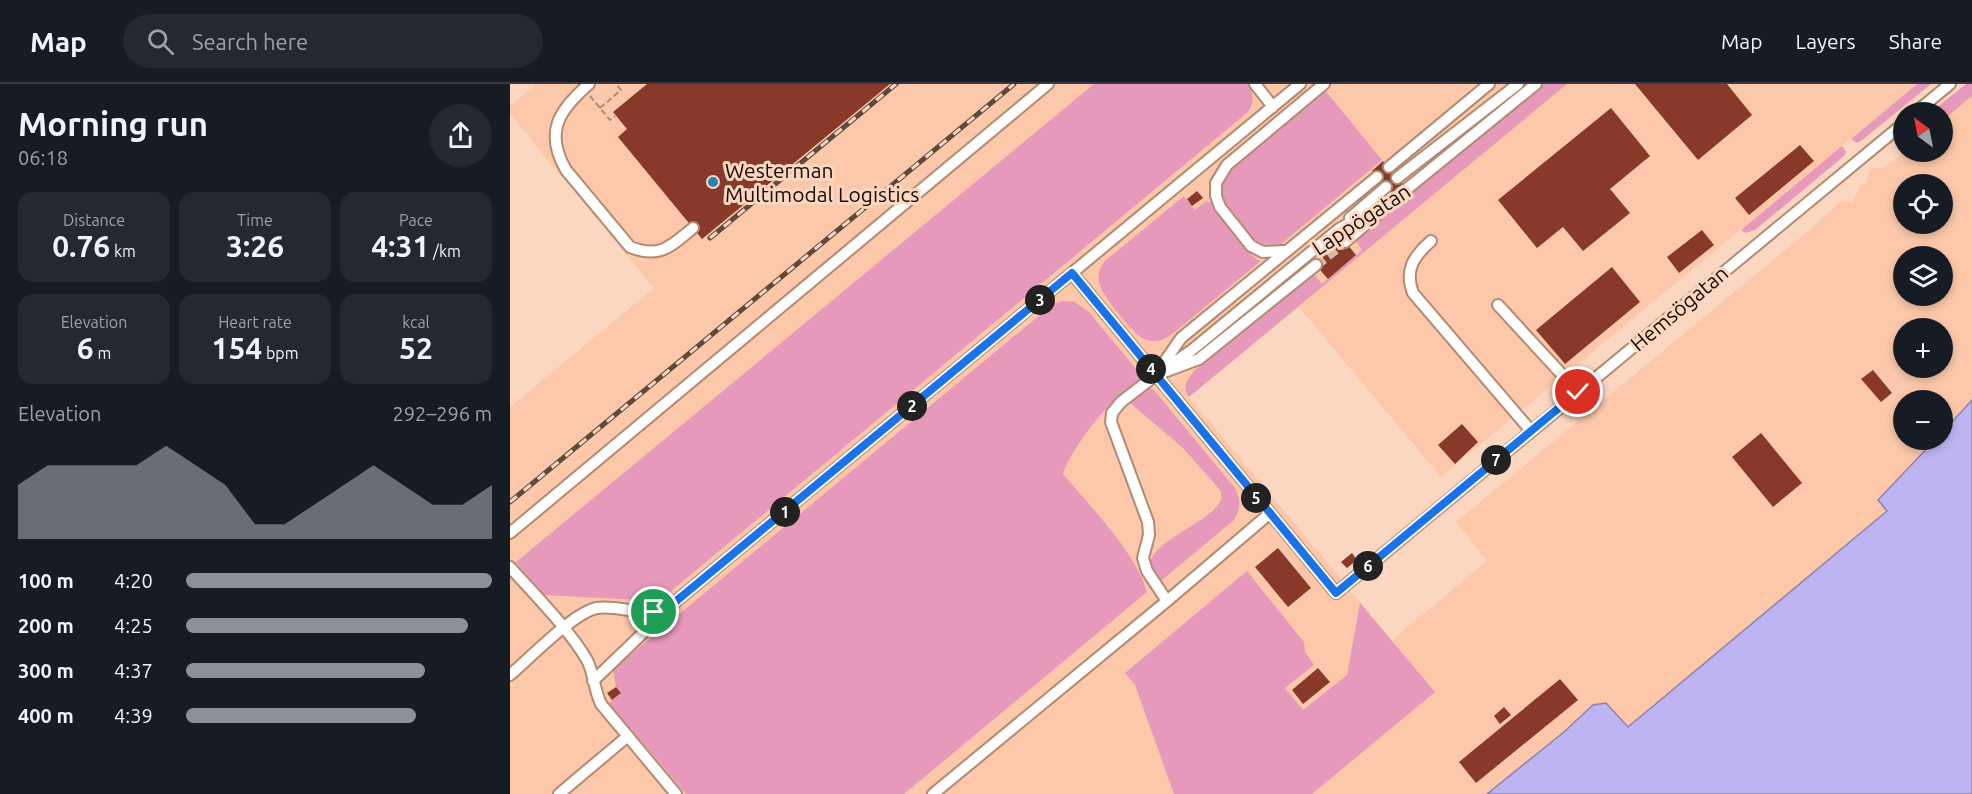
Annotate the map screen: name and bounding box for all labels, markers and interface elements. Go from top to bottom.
search box [123,14,543,68]
icon: search [144,25,177,58]
text: Map [30,26,87,57]
text: Search here [192,29,308,54]
text: Map [1721,29,1762,53]
text: Layers [1795,29,1856,53]
text: Share [1889,29,1942,53]
north arrow [1893,102,1953,162]
map controls [1893,102,1953,450]
button: share [429,104,492,167]
text: Morning run [18,105,208,142]
text: 06:18 [18,146,68,169]
place label: Westerman Multimodal Logistics [725,158,919,206]
button: locate [1893,174,1953,234]
marker: Westerman Multimodal Logistics [706,175,720,189]
street label: Lappögatan [1307,178,1415,260]
text: Distance [63,211,125,229]
text: Time [237,211,273,229]
text: Pace [399,211,433,229]
text: 0.76 [52,229,110,263]
text: 3:26 [226,229,284,263]
text: 4:31 [371,229,429,263]
text: km [110,242,136,260]
text: /km [429,242,461,260]
button: layers [1893,246,1953,306]
street label: Hemsögatan [1625,260,1733,356]
pin: 3 [1025,285,1055,315]
text: 3 [1035,291,1045,309]
text: Elevation [61,313,127,331]
text: Heart rate [218,313,292,331]
text: kcal [402,313,430,331]
button: + [1893,318,1953,378]
text: 6 [77,331,94,365]
text: 154 [212,331,262,365]
text: 52 [399,331,433,365]
text: m [94,344,111,362]
text: bpm [262,344,298,362]
pin: 4 [1136,354,1166,384]
text: 4 [1146,360,1156,378]
pin [1552,366,1603,417]
icon: check [1561,375,1594,408]
button: − [1893,390,1953,450]
pin: 2 [897,391,927,421]
text: 2 [907,397,917,415]
text: Elevation [18,402,101,425]
text: 292–296 m [393,402,492,425]
pin: 7 [1481,445,1511,475]
text: 7 [1491,451,1501,469]
pin: 5 [1241,483,1271,513]
text: 5 [1251,489,1261,507]
pin: 1 [770,497,800,527]
text: 1 [780,503,790,521]
pin: 6 [1353,551,1383,581]
text: 6 [1363,557,1373,575]
text: 100 m [18,569,74,592]
text: 4:20 [114,569,153,592]
pin [628,586,679,637]
icon: arrive [637,595,670,628]
text: 200 m [18,614,74,637]
text: 4:25 [114,614,153,637]
text: 300 m [18,659,74,682]
text: 4:37 [114,659,153,682]
text: 400 m [18,704,74,727]
text: 4:39 [114,704,153,727]

